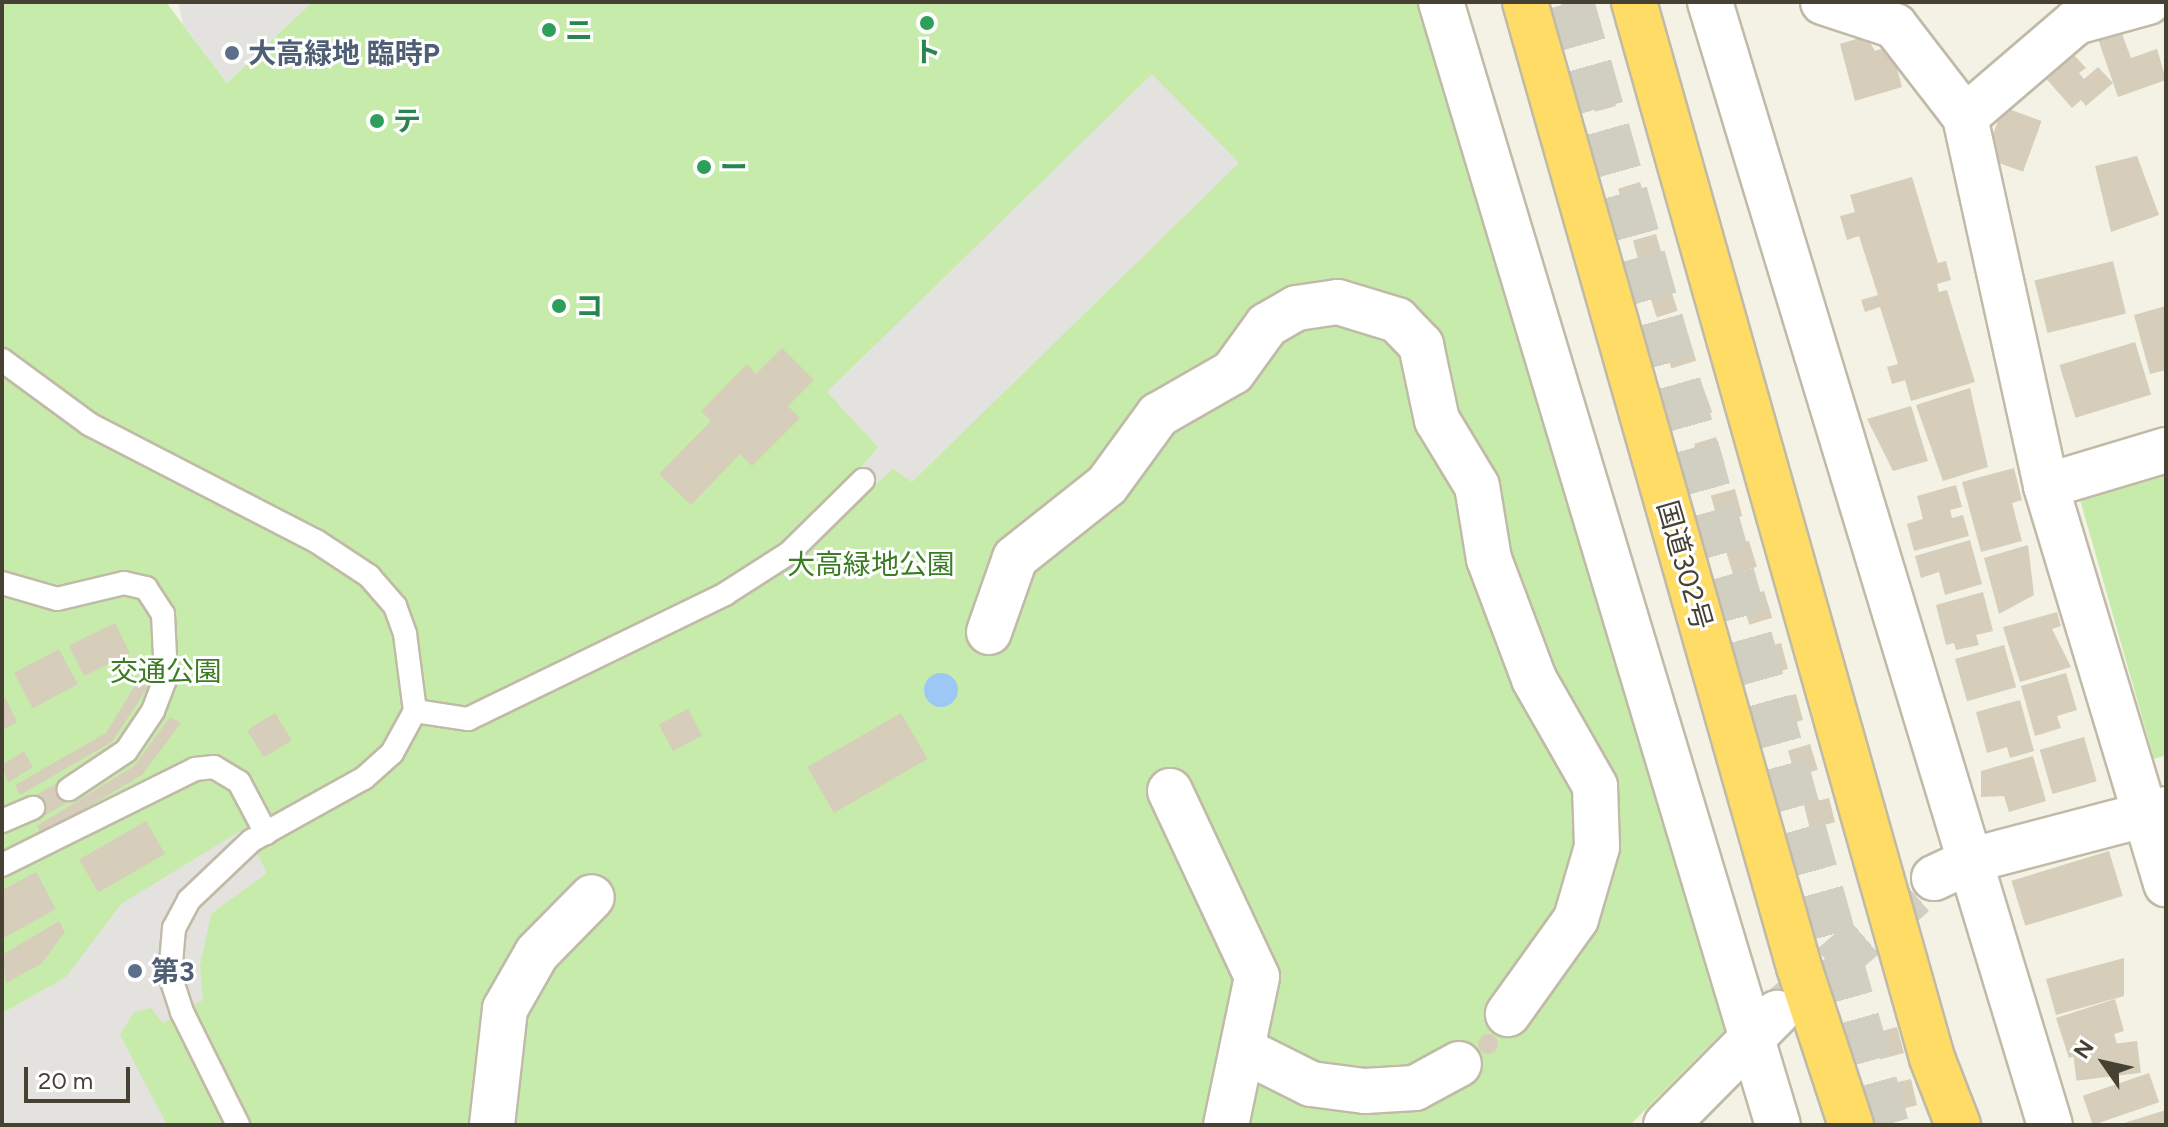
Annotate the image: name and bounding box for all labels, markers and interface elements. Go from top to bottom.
place label: ニ [565,13,593,47]
marker: ト [918,14,936,32]
marker: ニ [540,21,558,39]
place label: ト [913,35,941,69]
place label: 大高緑地 臨時P [248,36,440,70]
marker: 大高緑地 臨時P [223,44,241,62]
place label: テ [393,104,421,138]
marker: テ [368,112,386,130]
place label: ー [720,150,748,184]
marker: ー [695,158,713,176]
place label: コ [575,289,603,323]
marker: コ [550,297,568,315]
street label: 国道302号 [1651,497,1719,633]
park label: 大高緑地公園 [787,547,955,581]
park label: 交通公園 [110,654,222,688]
place label: 第3 [151,954,195,988]
marker: 第3 [126,962,144,980]
north arrow [2064,1023,2144,1103]
text: N [2068,1035,2100,1064]
scale bar [28,1051,134,1101]
text: 20 m [38,1066,93,1095]

